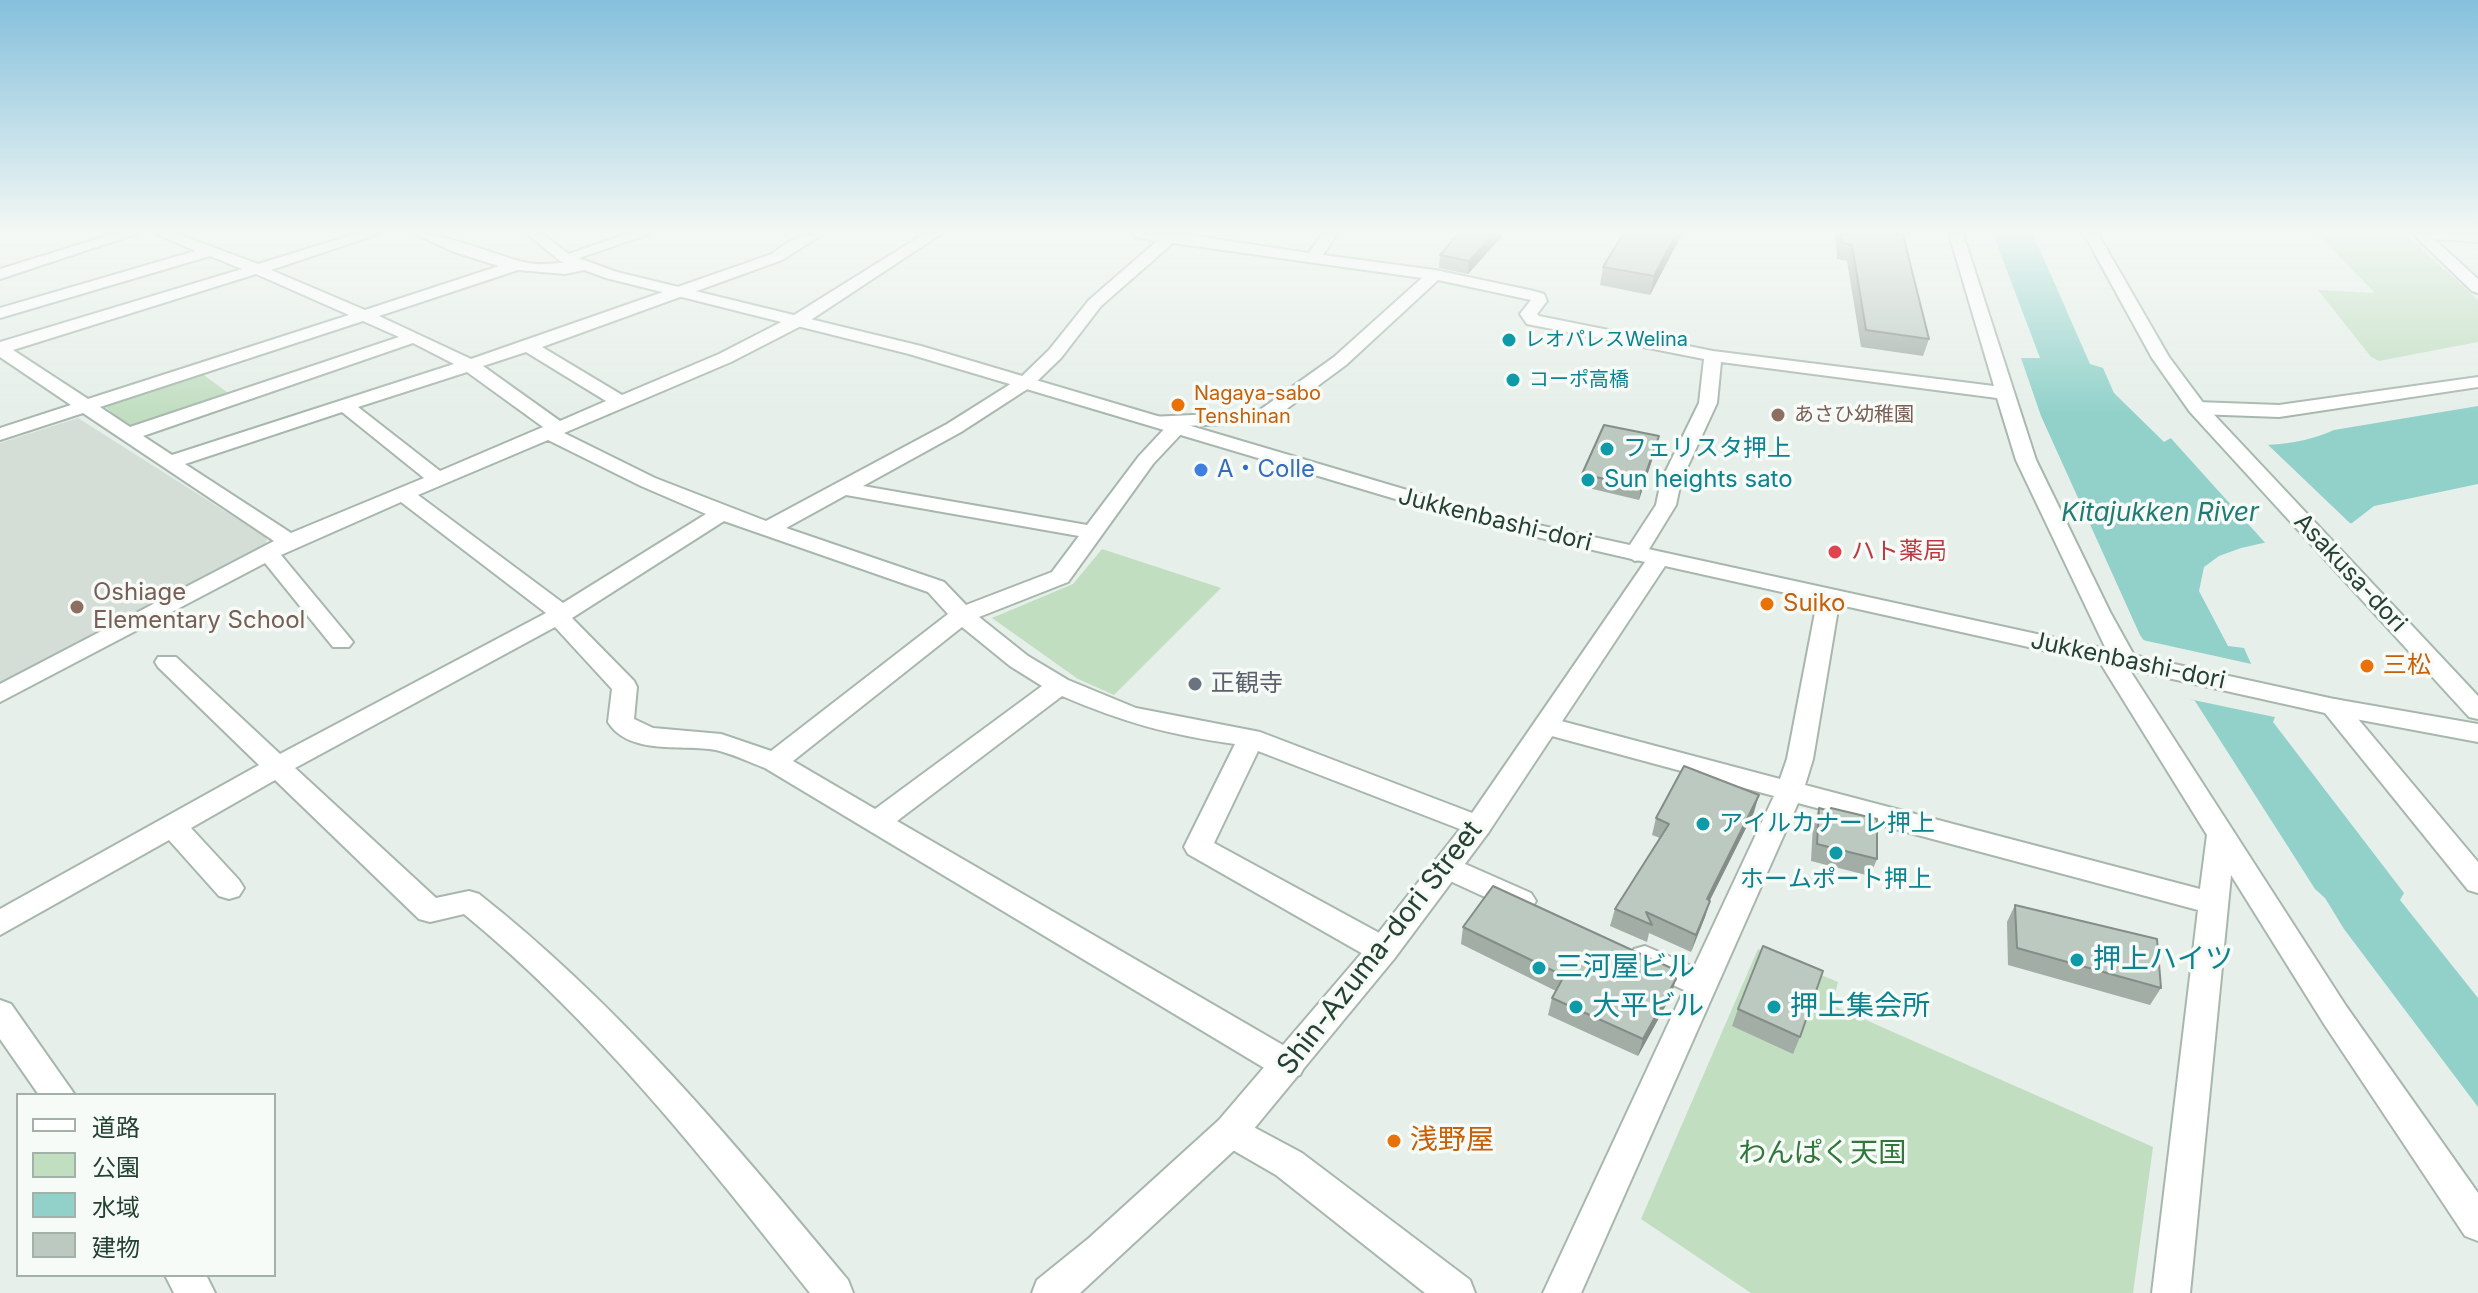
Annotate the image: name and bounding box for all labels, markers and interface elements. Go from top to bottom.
place label: レオパレスWelina [1525,328,1688,352]
marker: レオパレスWelina [1500,331,1518,349]
place label: コーポ高橋 [1529,368,1629,392]
marker: コーポ高橋 [1504,371,1522,389]
place label: Nagaya-sabo Tenshinan [1194,382,1321,429]
marker: Nagaya-sabo Tenshinan [1169,396,1187,414]
place label: あさひ幼稚園 [1794,403,1914,427]
marker: あさひ幼稚園 [1769,406,1787,424]
place label: フェリスタ押上 [1623,435,1791,463]
marker: フェリスタ押上 [1598,440,1616,458]
place label: A・Colle [1217,456,1315,484]
marker: A・Colle [1192,461,1210,479]
place label: Sun heights sato [1604,466,1793,494]
marker: Sun heights sato [1579,471,1597,489]
street label: Jukkenbashi-dori [1395,482,1595,558]
water label: Kitajukken River [2061,497,2259,529]
street label: Asakusa-dori [2288,508,2412,638]
place label: ハト薬局 [1851,538,1947,566]
marker: ハト薬局 [1826,543,1844,561]
place label: Oshiage Elementary School [93,579,305,635]
place label: Suiko [1783,590,1845,618]
marker: Suiko [1758,595,1776,613]
marker: Oshiage Elementary School [68,598,86,616]
street label: Jukkenbashi-dori [2028,626,2228,696]
place label: 三松 [2383,652,2431,680]
marker: 三松 [2358,657,2376,675]
place label: 正観寺 [1211,670,1283,698]
marker: 正観寺 [1186,675,1204,693]
place label: アイルカナーレ押上 [1719,810,1935,838]
street label: Shin-Azuma-dori Street [1270,814,1490,1082]
marker: アイルカナーレ押上 [1694,815,1712,833]
marker: ホームポート押上 [1827,844,1845,862]
place label: ホームポート押上 [1740,866,1932,894]
place label: 押上ハイツ [2093,943,2233,977]
place label: 三河屋ビル [1555,951,1695,985]
marker: 押上ハイツ [2068,951,2086,969]
marker: 三河屋ビル [1530,959,1548,977]
place label: 大平ビル [1592,990,1704,1024]
place label: 押上集会所 [1790,990,1930,1024]
marker: 大平ビル [1567,998,1585,1016]
marker: 押上集会所 [1765,998,1783,1016]
legend [16,1093,276,1277]
text: 道路 [92,1113,140,1142]
place label: 浅野屋 [1410,1124,1494,1158]
marker: 浅野屋 [1385,1132,1403,1150]
park label: わんぱく天国 [1738,1137,1906,1171]
text: 公園 [92,1153,140,1182]
text: 水域 [92,1193,140,1222]
text: 建物 [92,1233,140,1262]

